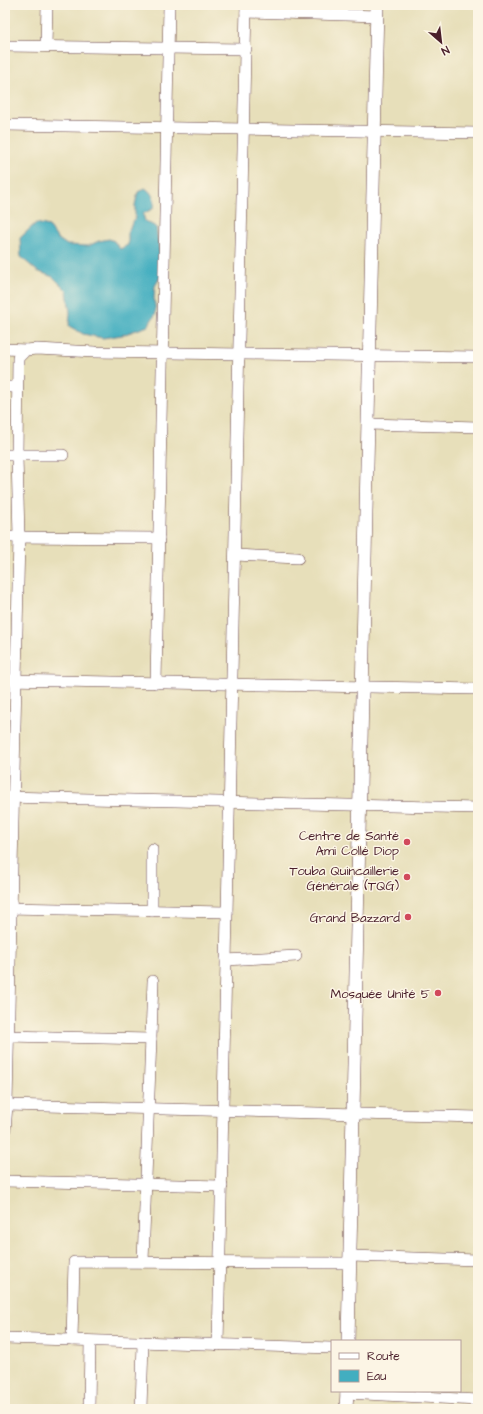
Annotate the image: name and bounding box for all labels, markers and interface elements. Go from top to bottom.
north arrow [421,22,461,62]
text: N [439,42,452,59]
place label: Centre de Santé Ami Collé Diop [299,827,399,860]
marker: Centre de Santé Ami Collé Diop [402,837,412,847]
place label: Touba Quincaillerie Générale (TQG) [289,862,399,895]
marker: Touba Quincaillerie Générale (TQG) [402,872,412,882]
place label: Grand Bazzard [310,909,400,927]
marker: Grand Bazzard [403,912,413,922]
place label: Mosquée Unité 5 [330,985,430,1003]
marker: Mosquée Unité 5 [433,988,443,998]
legend [331,1340,461,1392]
text: Route [367,1348,400,1365]
text: Eau [367,1368,386,1385]

